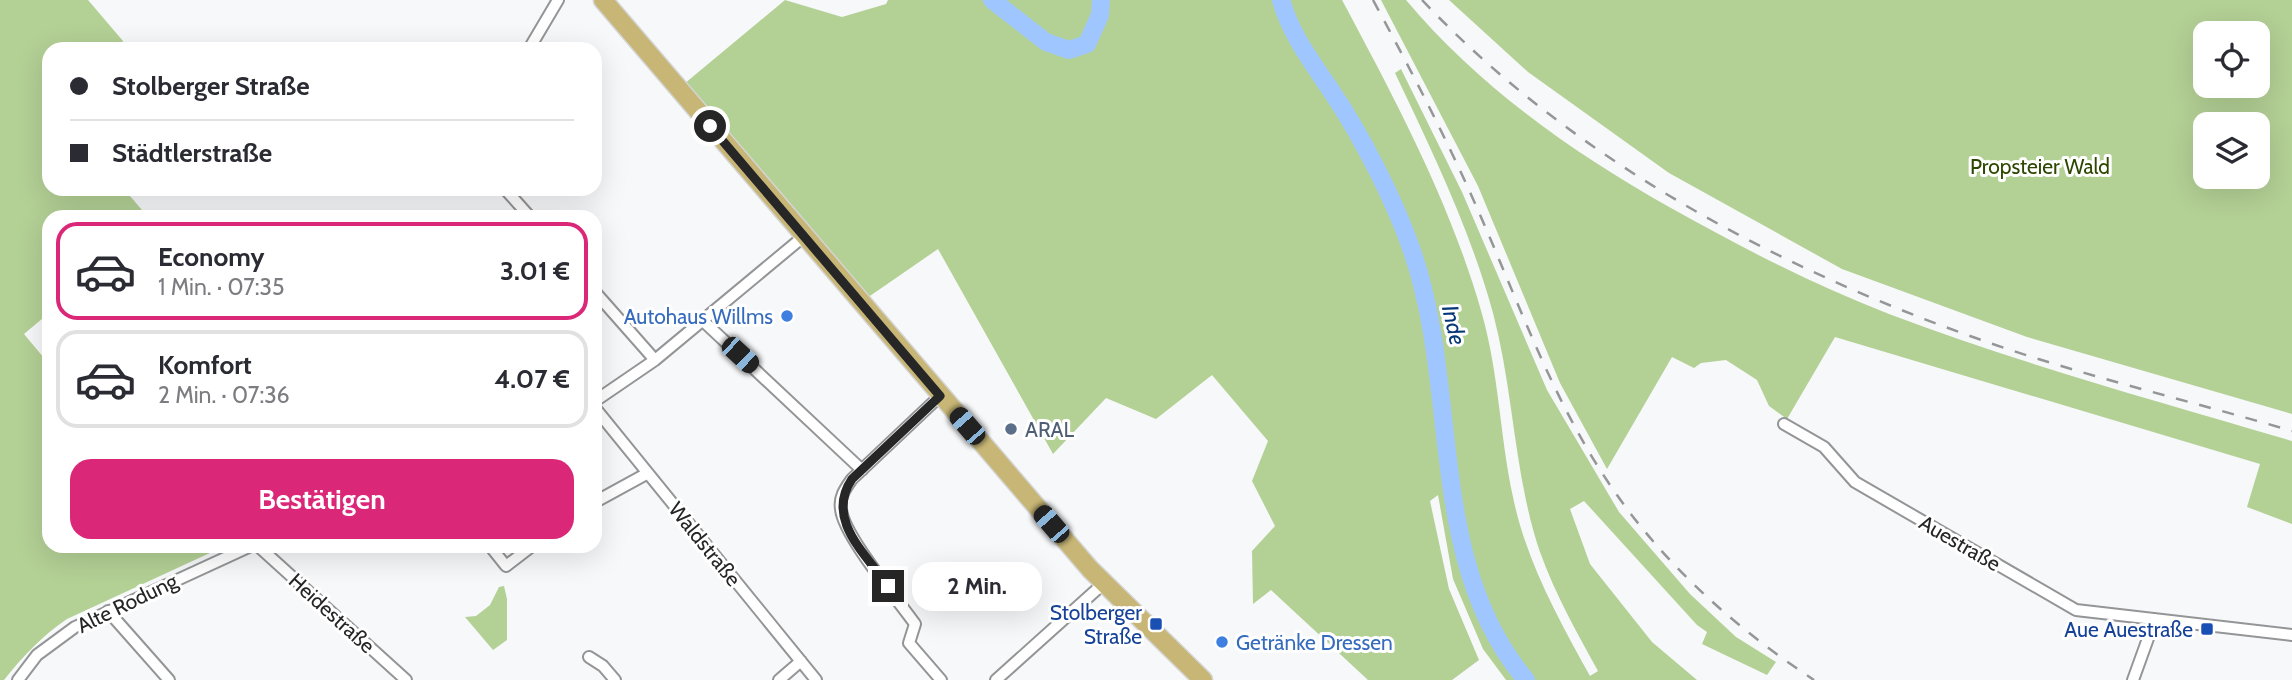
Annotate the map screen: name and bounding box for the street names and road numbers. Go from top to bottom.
street label: Waldstraße [664,497,747,591]
street label: Auestraße [1915,510,2005,576]
street label: Alte Rodung [73,568,182,638]
street label: Heidestraße [284,568,380,658]

